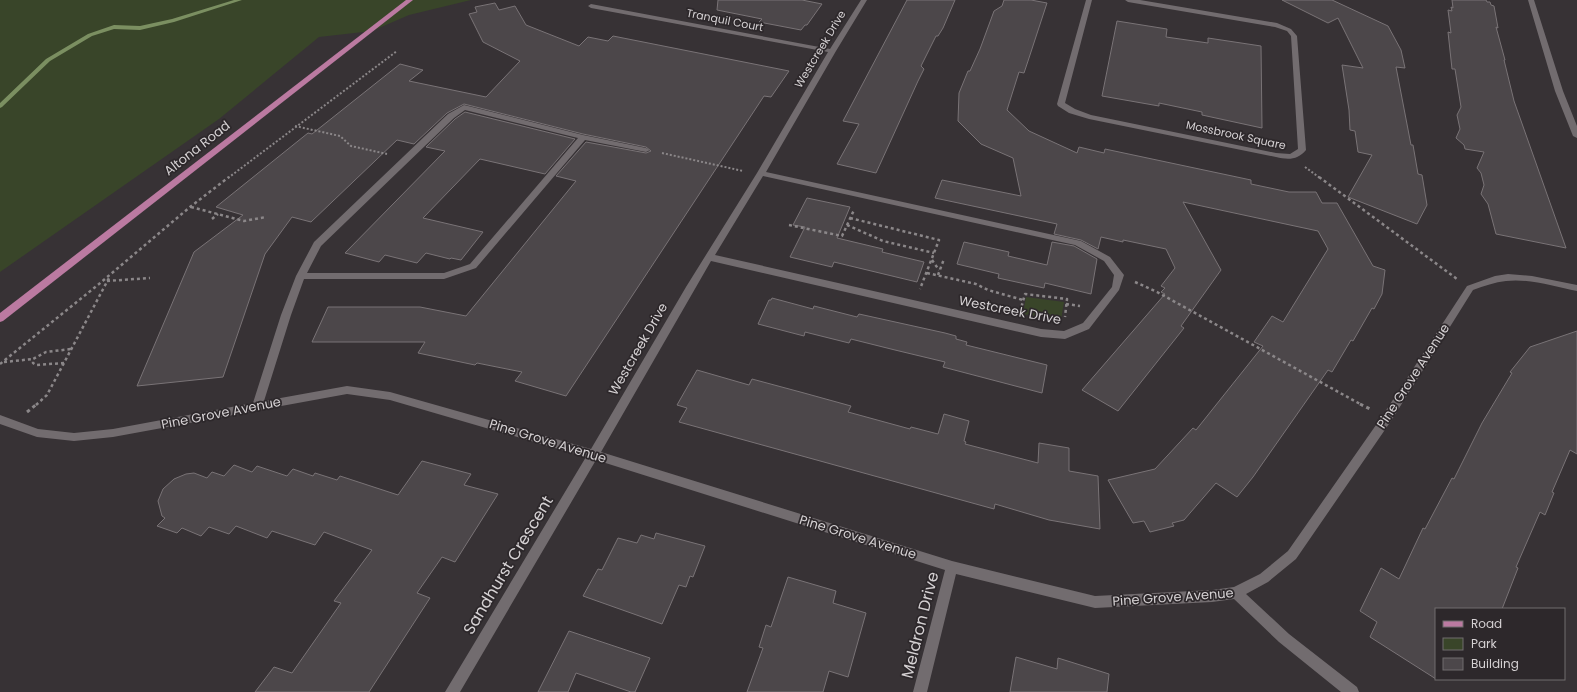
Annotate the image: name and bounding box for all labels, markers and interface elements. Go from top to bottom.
street label: Tranquil Court [685,5,765,35]
street label: Westcreek Drive [791,7,850,91]
street label: Altona Road [160,116,234,180]
street label: Mossbrook Square [1185,117,1287,153]
street label: Westcreek Drive [957,291,1063,329]
street label: Westcreek Drive [604,299,672,399]
street label: Pine Grove Avenue [1372,320,1454,432]
street label: Pine Grove Avenue [160,392,282,434]
street label: Pine Grove Avenue [487,414,609,468]
street label: Sandhurst Crescent [457,491,559,639]
street label: Pine Grove Avenue [797,510,919,564]
street label: Meldron Drive [896,569,944,681]
street label: Pine Grove Avenue [1112,583,1234,611]
legend [1435,608,1565,680]
text: Road [1471,615,1502,632]
text: Park [1471,635,1498,652]
text: Building [1471,655,1519,672]

